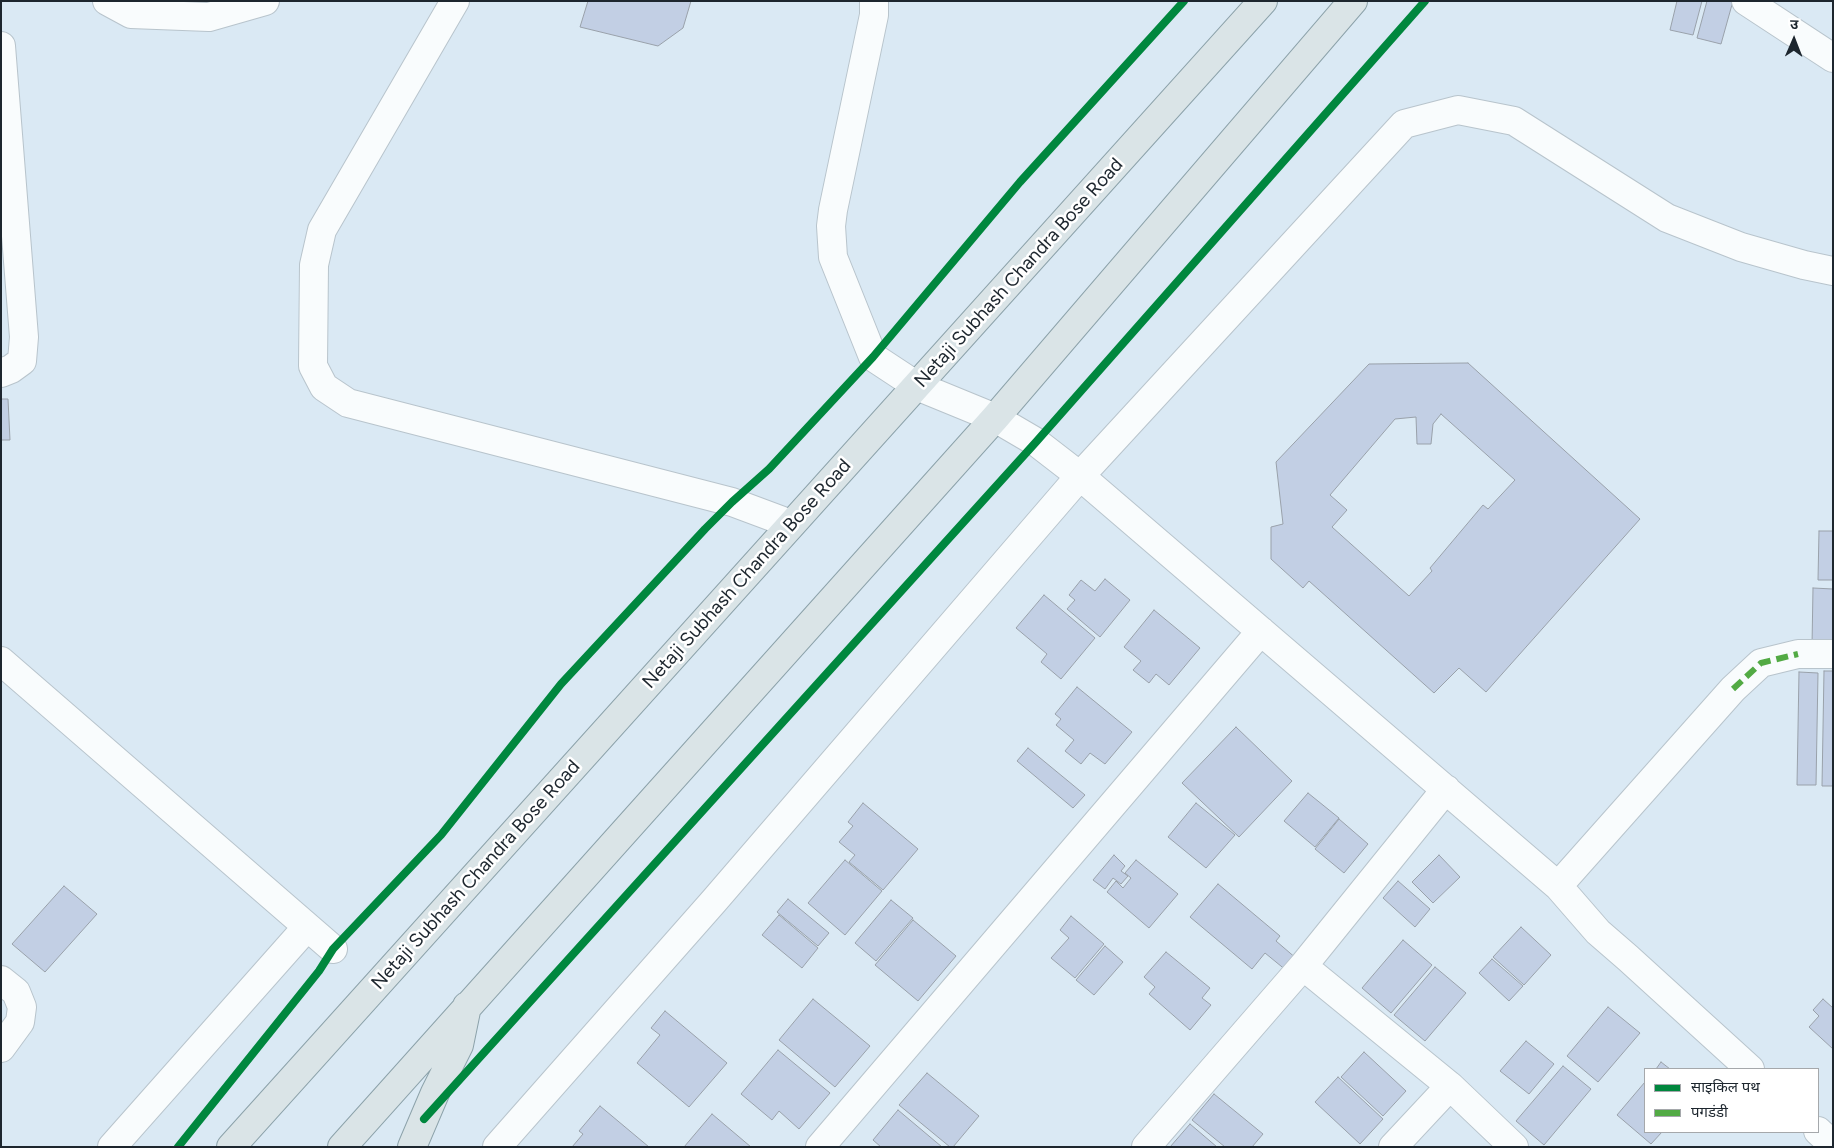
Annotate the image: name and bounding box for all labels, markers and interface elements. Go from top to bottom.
north arrow [1769,15,1819,65]
text: उ [1790,16,1799,33]
street label: Netaji Subhash Chandra Bose Road [910,154,1128,392]
street label: Netaji Subhash Chandra Bose Road [638,455,856,693]
street label: Netaji Subhash Chandra Bose Road [367,756,585,994]
legend [1644,1068,1819,1133]
text: साइकिल पथ [1691,1078,1760,1096]
text: पगडंडी [1691,1103,1728,1121]

